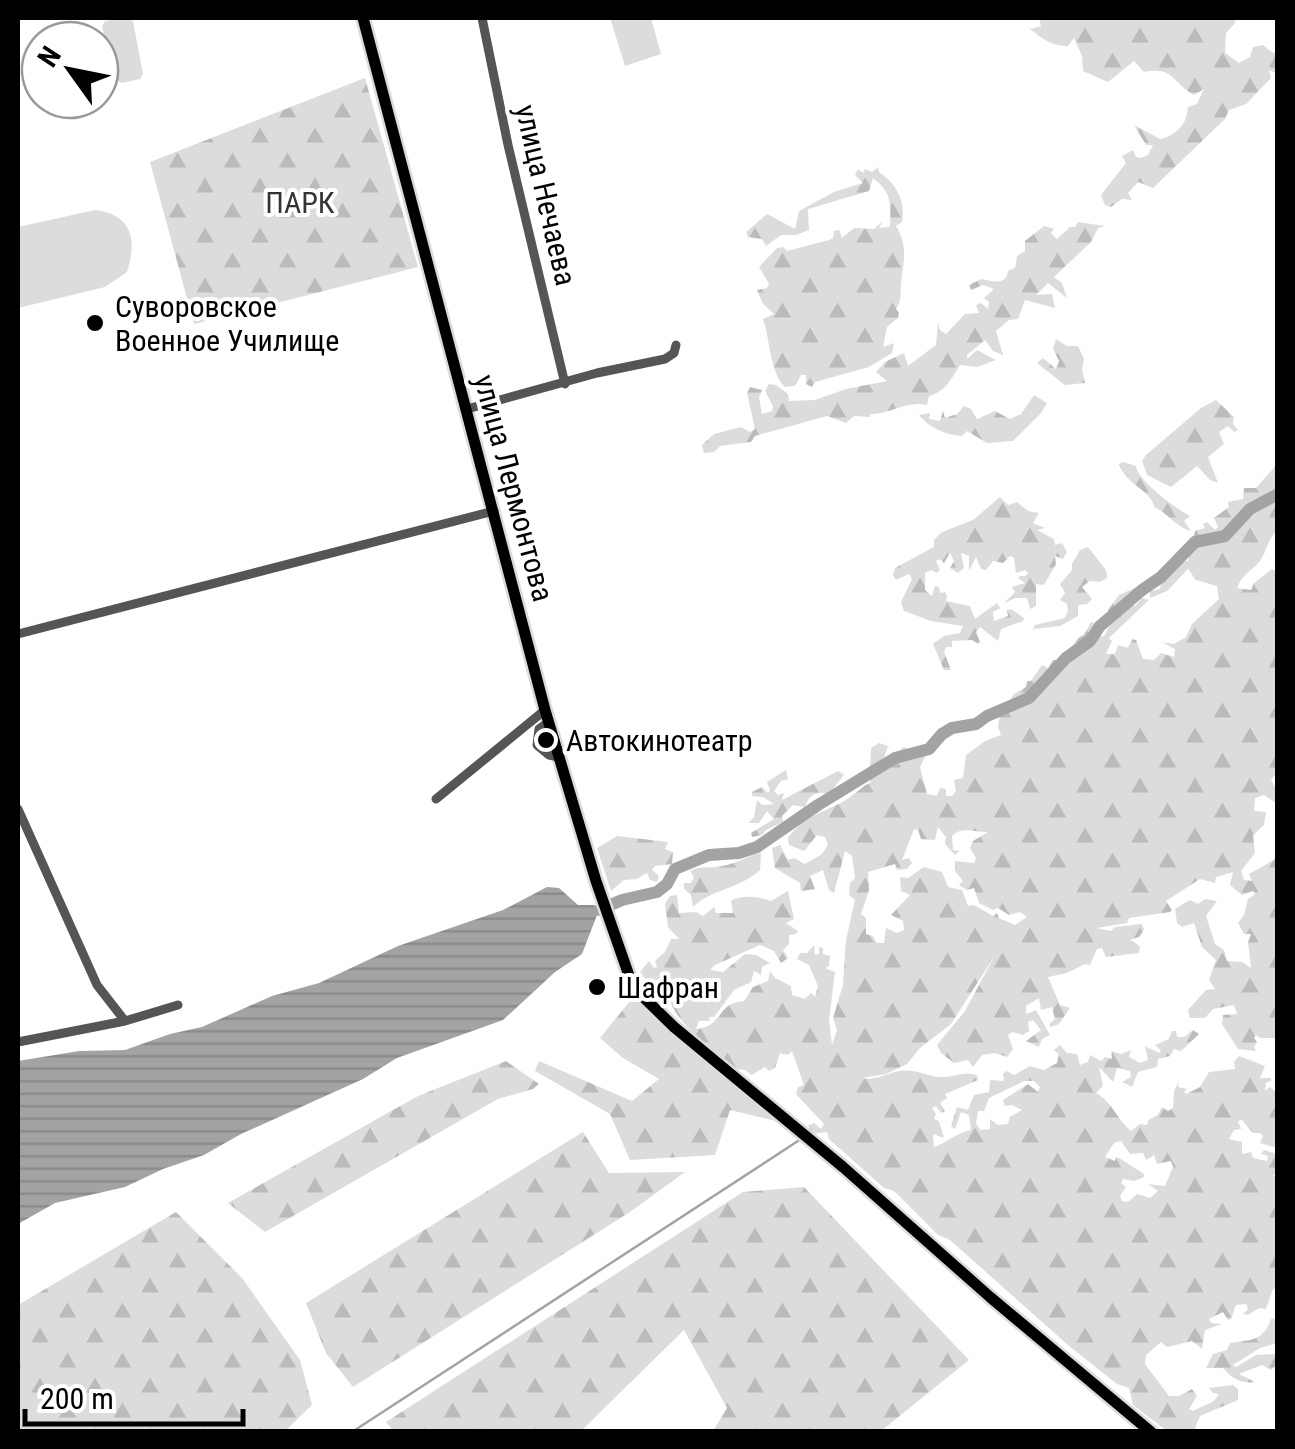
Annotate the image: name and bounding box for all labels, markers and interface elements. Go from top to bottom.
north arrow [20,20,120,120]
text: N [31,40,68,73]
street label: улица Нечаева [508,101,584,289]
park label: ПАРК [265,185,335,220]
place label: Суворовское Военное Училище [115,289,339,358]
marker: Суворовское Военное Училище [84,312,106,334]
street label: улица Лермонтова [467,371,561,605]
place label: Автокинотеатр [566,723,752,758]
marker: Автокинотеатр [535,729,557,751]
place label: Шафран [617,970,719,1005]
marker: Шафран [586,976,608,998]
scale bar [25,1364,242,1426]
text: 200 m [40,1381,114,1416]

